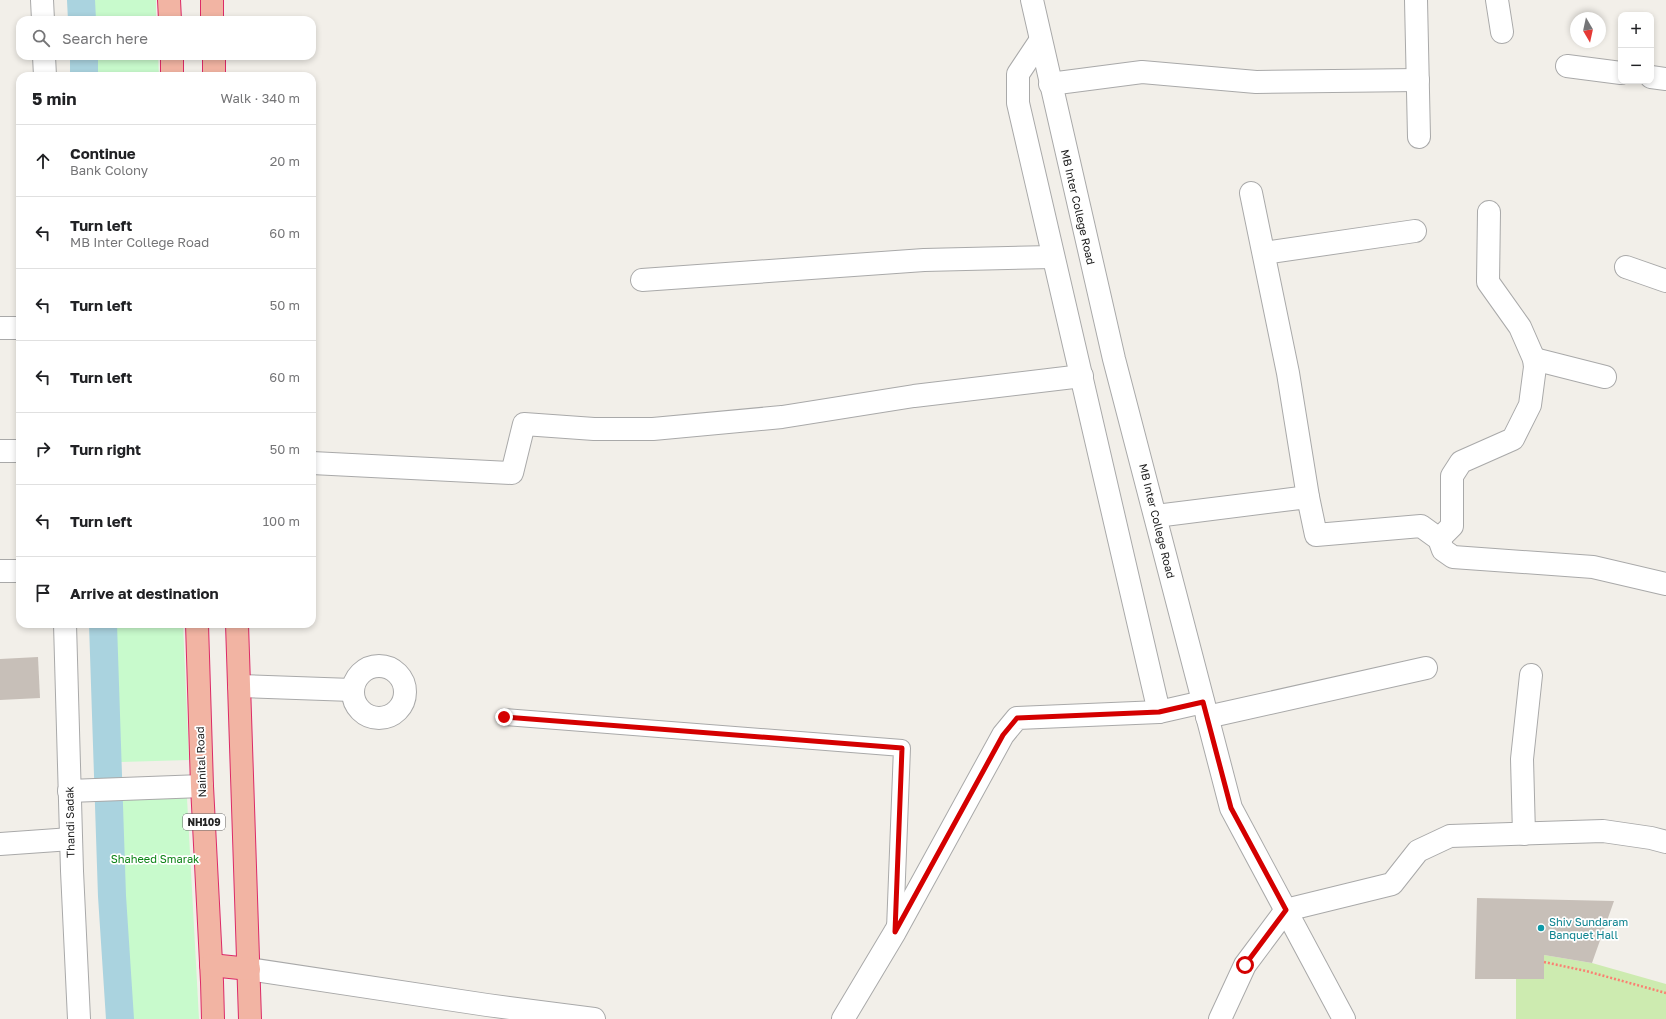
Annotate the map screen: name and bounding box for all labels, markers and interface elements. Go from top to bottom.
north arrow [1570,12,1606,48]
map controls [1618,12,1654,84]
button: + [1618,12,1654,48]
search box [16,16,316,60]
icon: search [30,27,52,49]
text: Search here [62,29,148,47]
button: − [1618,48,1654,84]
text: 5 min [32,88,76,109]
text: Walk · 340 m [220,90,300,106]
text: Continue [70,144,136,162]
street label: MB Inter College Road [1059,148,1098,266]
icon: ahead [32,150,54,172]
text: 20 m [270,153,300,169]
text: Bank Colony [70,162,148,178]
text: Turn left [70,216,132,234]
icon: left [32,222,54,244]
text: 60 m [269,225,300,241]
text: MB Inter College Road [70,234,209,250]
icon: left [32,294,54,316]
text: Turn left [70,296,132,314]
text: 50 m [270,297,300,313]
icon: left [32,366,54,388]
text: Turn left [70,368,132,386]
text: 60 m [269,369,300,385]
icon: right [32,438,54,460]
text: Turn right [70,440,141,458]
text: 50 m [270,441,300,457]
street label: MB Inter College Road [1137,462,1178,580]
icon: left [32,510,54,532]
text: Turn left [70,512,132,530]
text: 100 m [263,513,300,529]
icon: arrive [32,582,54,604]
text: Arrive at destination [70,584,219,602]
route end [495,708,513,726]
street label: Nainital Road [193,726,208,798]
street label: Thandi Sadak [62,786,77,858]
road number: NH109 [183,814,225,830]
park label: Shaheed Smarak [111,852,199,865]
place label: Shiv Sundaram Banquet Hall [1549,915,1628,941]
marker: Shiv Sundaram Banquet Hall [1536,923,1546,933]
route start [1236,956,1254,974]

